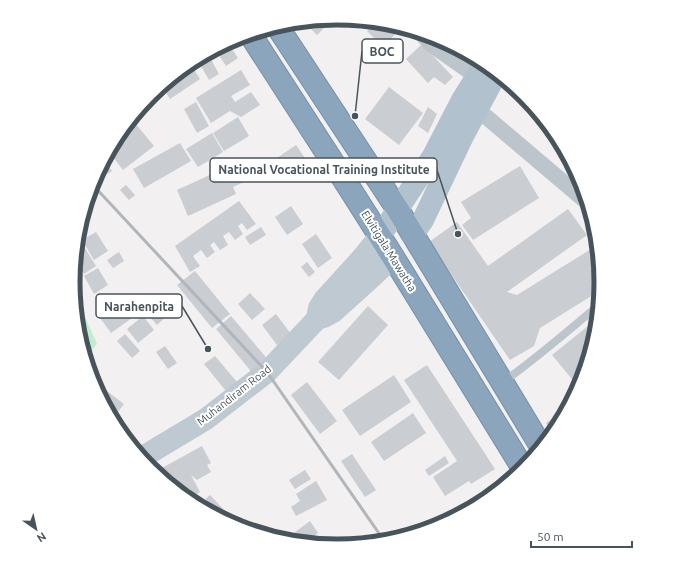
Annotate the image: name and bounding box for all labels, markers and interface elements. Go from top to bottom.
callout: BOC [362,39,403,63]
text: BOC [369,45,395,58]
callout: National Vocational Training Institute [210,158,437,182]
text: National Vocational Training Institute [218,163,430,176]
street label: Elvitigala Mawatha [359,208,419,294]
callout: Narahenpita [96,294,182,318]
text: Narahenpita [104,300,174,313]
street label: Muhandiram Road [195,362,273,428]
north arrow [16,509,56,549]
scale bar [531,523,632,549]
text: N [35,530,48,545]
text: 50 m [537,530,564,543]

